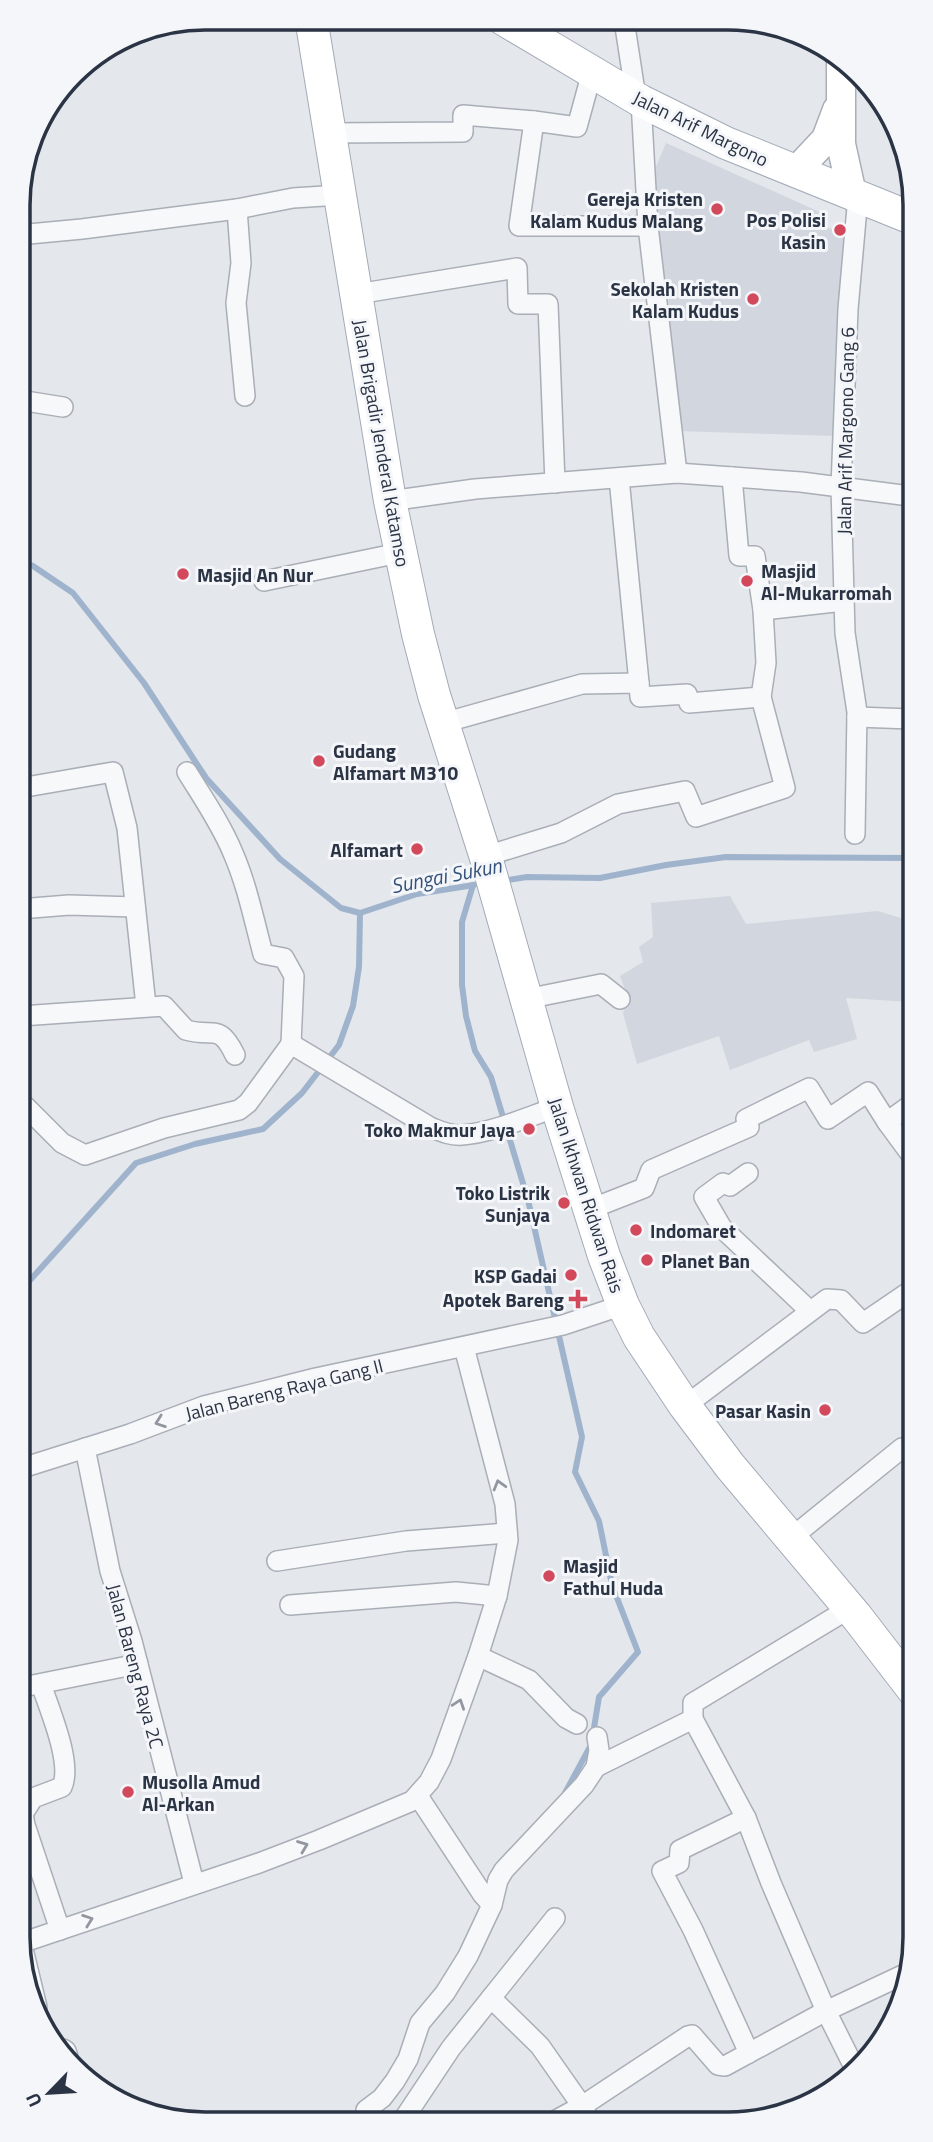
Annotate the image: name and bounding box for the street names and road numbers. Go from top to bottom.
street label: Jalan Arif Margono [628,83,774,173]
street label: Jalan Brigadir Jenderal Katamso [346,317,418,569]
street label: Jalan Arif Margono Gang 6 [829,327,861,535]
street label: Jalan Ikhwan Ridwan Rais [542,1094,632,1297]
street label: Jalan Bareng Raya Gang II [182,1350,386,1428]
street label: Jalan Bareng Raya 2C [100,1580,172,1752]

